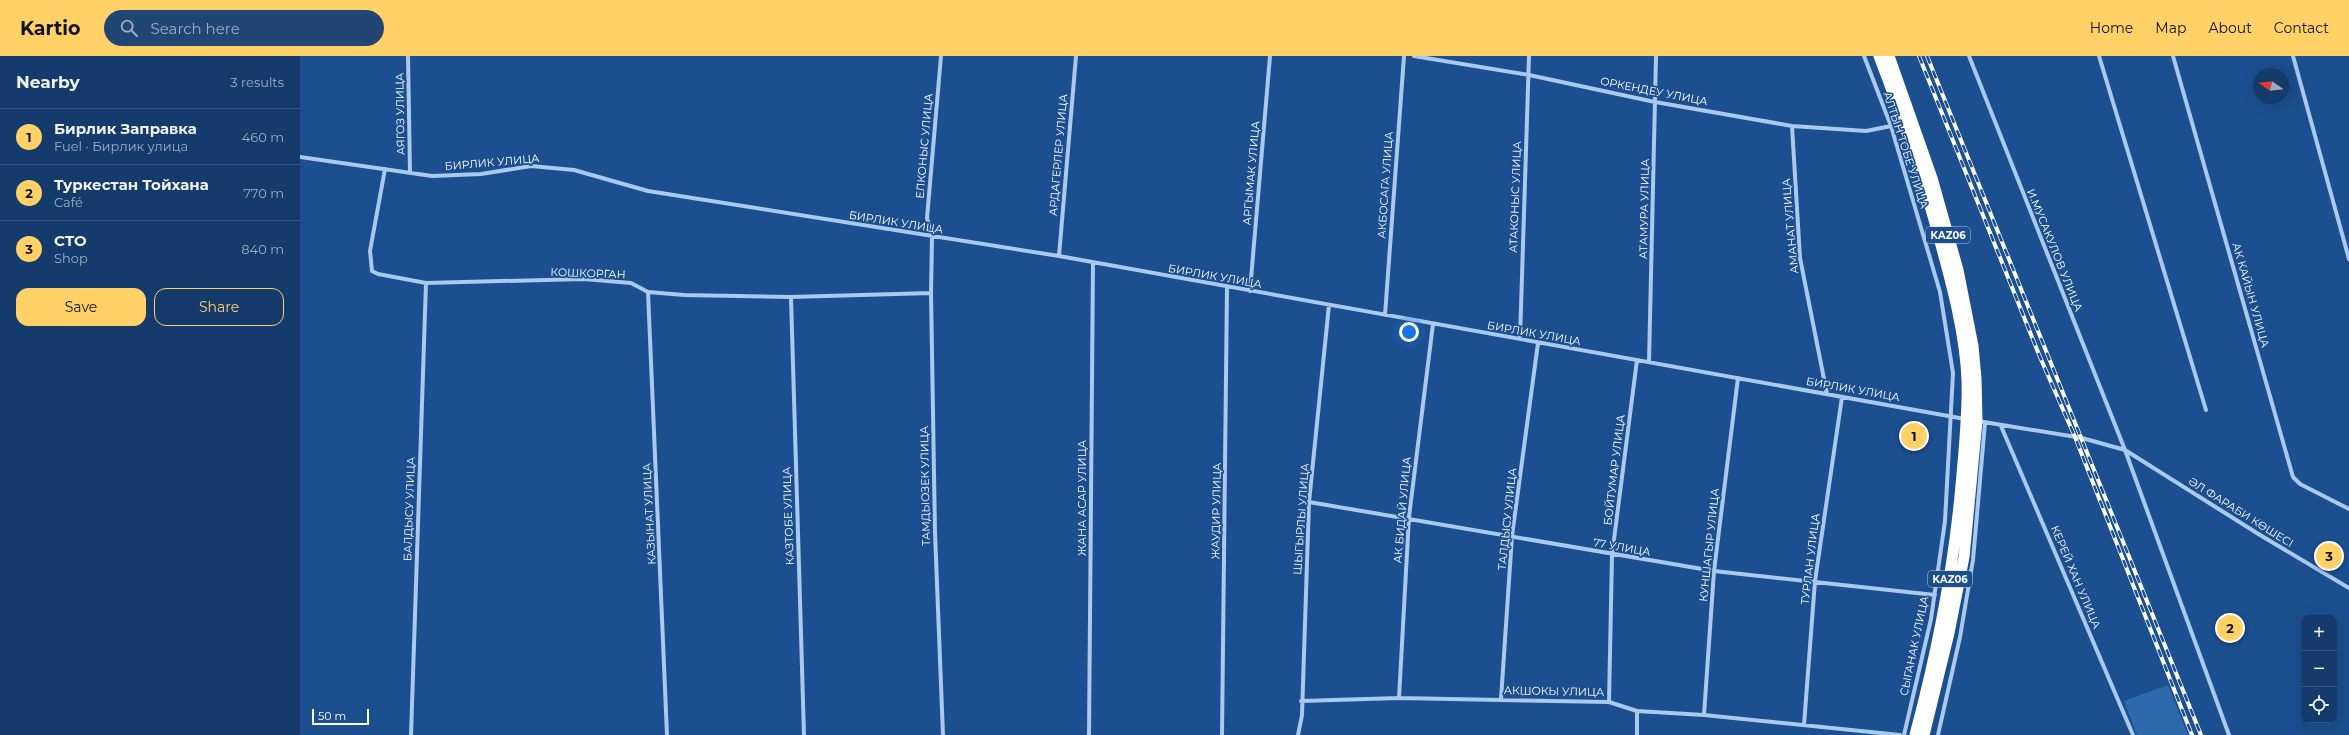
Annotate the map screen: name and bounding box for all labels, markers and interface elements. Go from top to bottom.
search box [104,10,384,46]
text: Kartio [20,17,80,40]
icon: search [118,17,140,39]
text: Search here [150,19,240,38]
text: Home [2090,19,2133,37]
text: Map [2155,19,2186,37]
text: About [2208,19,2252,37]
text: Contact [2274,19,2329,37]
north arrow [2253,68,2289,104]
text: Nearby [16,72,80,92]
street label: АЯГОЗ УЛИЦА [392,72,408,155]
text: 3 results [230,74,284,90]
street label: ОРКЕНДЕУ УЛИЦА [1599,74,1710,108]
street label: АЛТЫН ТОБЕ УЛИЦА [1880,90,1932,211]
street label: ЕЛКОНЫС УЛИЦА [912,92,936,199]
street label: АРДАГЕРЛЕР УЛИЦА [1046,93,1070,217]
text: Бирлик Заправка [54,119,197,138]
street label: АРГЫМАК УЛИЦА [1239,120,1263,226]
text: 1 [26,129,32,145]
text: 460 m [242,129,284,145]
street label: АКБОСАГА УЛИЦА [1374,130,1396,239]
text: Fuel · Бирлик улица [54,138,188,154]
street label: АТАКОНЫС УЛИЦА [1506,140,1524,253]
street label: БИРЛИК УЛИЦА [444,151,541,173]
street label: АТАМУРА УЛИЦА [1636,158,1652,259]
text: Туркестан Тойхана [54,175,209,194]
street label: АМАНАТ УЛИЦА [1779,177,1801,274]
text: 2 [25,185,33,201]
text: 770 m [243,185,284,201]
street label: И.МУСАКУЛОВ УЛИЦА [2024,187,2086,314]
text: Café [54,194,83,210]
street label: БИРЛИК УЛИЦА [848,208,945,236]
road number: KАZ06 [1926,227,1970,243]
text: СТО [54,231,87,250]
text: 3 [25,241,33,257]
text: 840 m [241,241,284,257]
street label: АК КАЙЫН УЛИЦА [2229,241,2273,350]
text: Shop [54,250,88,266]
street label: БИРЛИК УЛИЦА [1167,261,1264,291]
street label: КОШКОРГАН [550,265,626,281]
button: Save [16,288,146,326]
button: Share [154,288,284,326]
street label: БИРЛИК УЛИЦА [1486,318,1583,348]
your location [1399,322,1419,342]
street label: БИРЛИК УЛИЦА [1805,374,1902,404]
street label: БОЙТУМАР УЛИЦА [1600,413,1628,526]
pin: 1 [1901,421,1927,451]
street label: ТАМДЫОЗЕК УЛИЦА [917,425,933,546]
street label: ЖАНА АСАР УЛИЦА [1075,439,1089,556]
street label: АК БИДАЙ УЛИЦА [1390,455,1414,564]
street label: БАЛДЫСУ УЛИЦА [400,456,418,561]
street label: КАЗЫНАТ УЛИЦА [639,462,659,565]
street label: ЖАУДИР УЛИЦА [1208,462,1224,559]
street label: ШЫГЫРЛЫ УЛИЦА [1290,462,1312,575]
street label: КАЗТОБЕ УЛИЦА [779,466,797,565]
street label: ТАЛДЫСУ УЛИЦА [1495,466,1519,571]
street label: ӘЛ ФАРАБИ КӨШЕСІ [2186,474,2296,550]
street label: КУНШАГЫР УЛИЦА [1696,487,1722,602]
street label: ТУРЛАН УЛИЦА [1797,512,1823,605]
street label: КЕРЕЙ ХАН УЛИЦА [2048,523,2104,631]
street label: 77 УЛИЦА [1592,535,1653,559]
pin: 3 [2316,541,2342,571]
road number: KАZ06 [1928,571,1972,587]
street label: СЫГАНАК УЛИЦА [1897,594,1932,697]
pin: 2 [2217,613,2243,643]
map controls [2301,615,2337,723]
button: + [2301,615,2337,651]
button: − [2301,651,2337,687]
street label: АКШОКЫ УЛИЦА [1504,683,1605,699]
button: locate [2301,687,2337,723]
scale bar [312,707,369,726]
text: 50 m [318,709,346,723]

